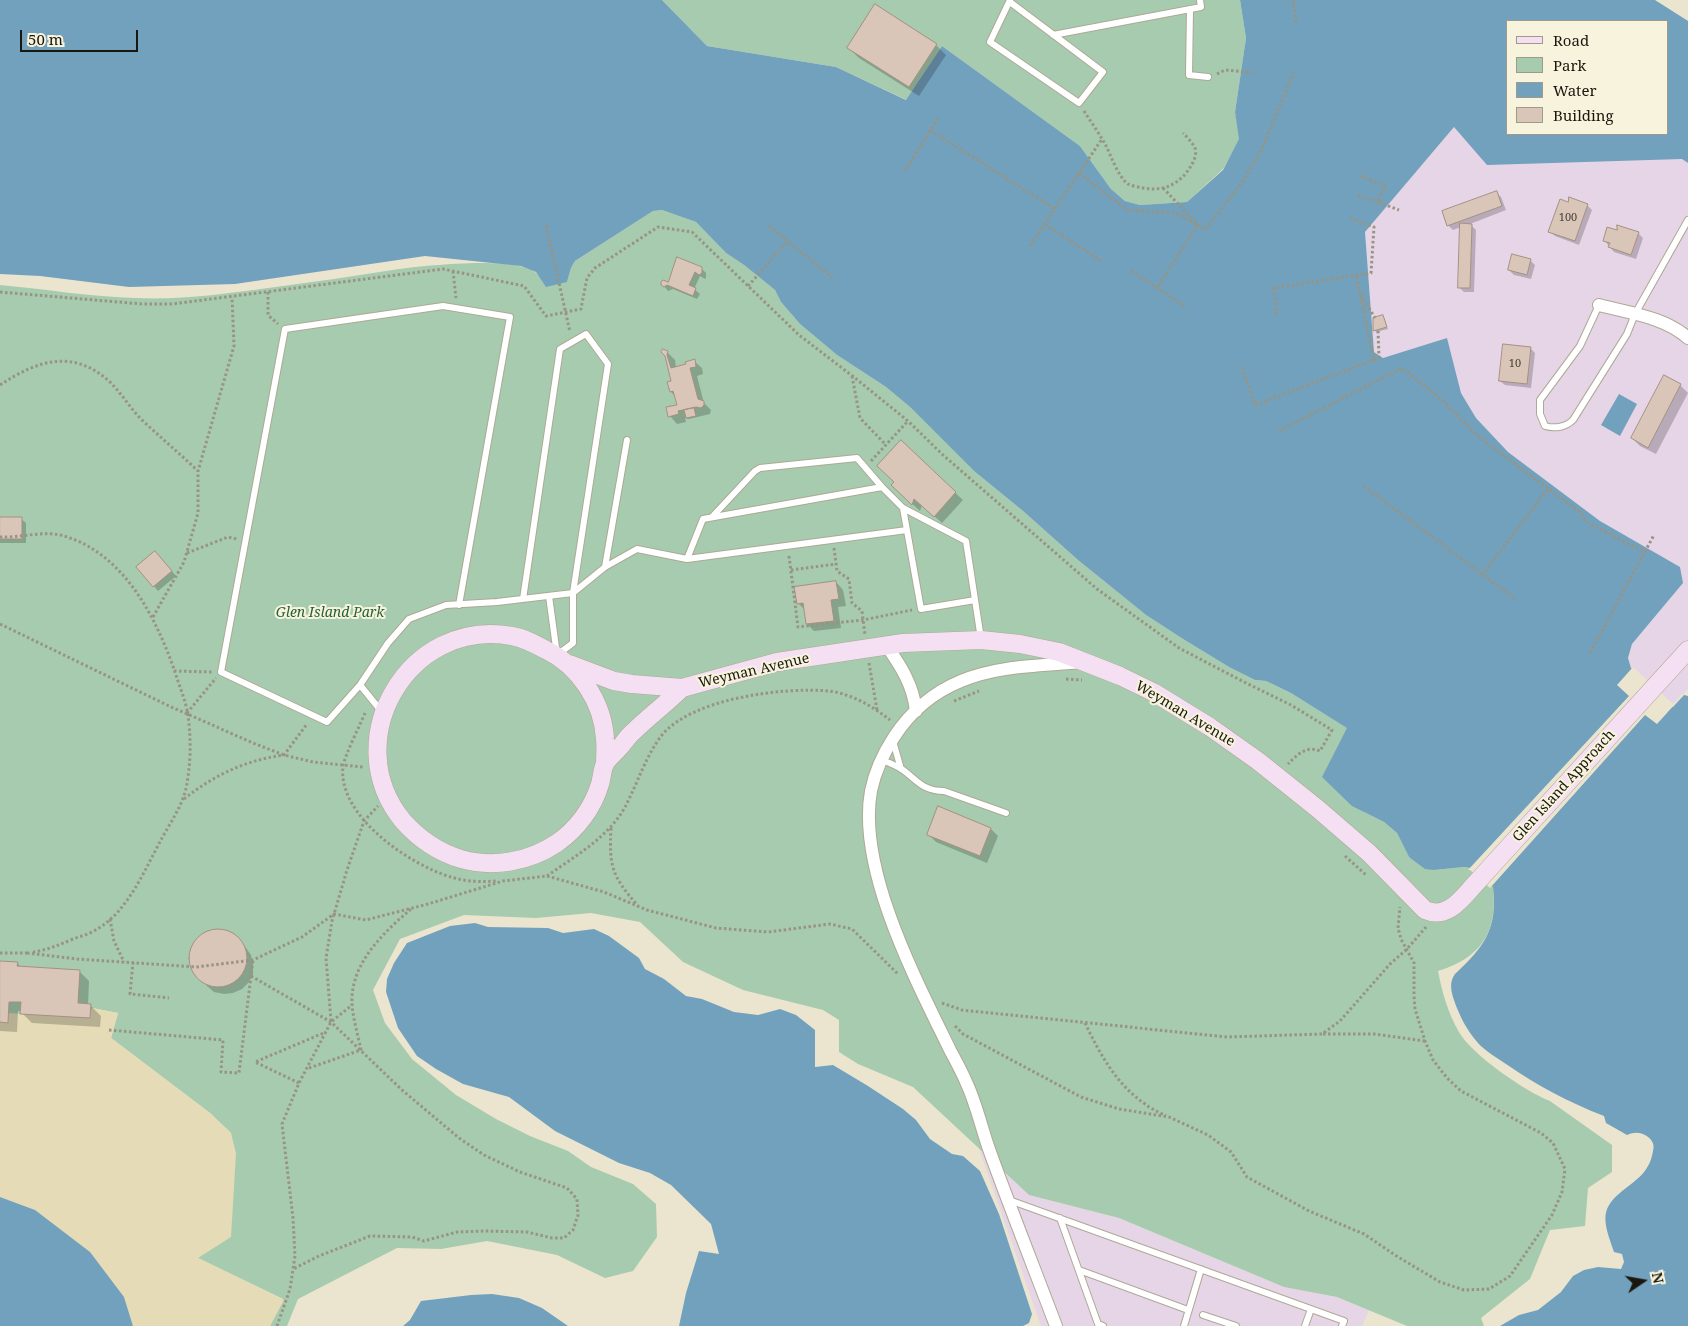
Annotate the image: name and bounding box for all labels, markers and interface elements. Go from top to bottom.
scale bar [22,20,140,52]
legend [1506,20,1668,135]
text: 50 m [28,29,63,49]
text: Road [1553,30,1589,50]
text: Park [1553,55,1586,75]
text: Water [1553,80,1596,100]
text: Building [1553,105,1614,125]
house number: 100 [1559,211,1577,225]
house number: 10 [1509,357,1521,371]
park label: Glen Island Park [276,605,384,621]
street label: Weyman Avenue [697,650,811,692]
street label: Weyman Avenue [1132,678,1238,750]
street label: Glen Island Approach [1509,727,1619,845]
north arrow [1618,1256,1668,1306]
text: N [1648,1270,1669,1285]

